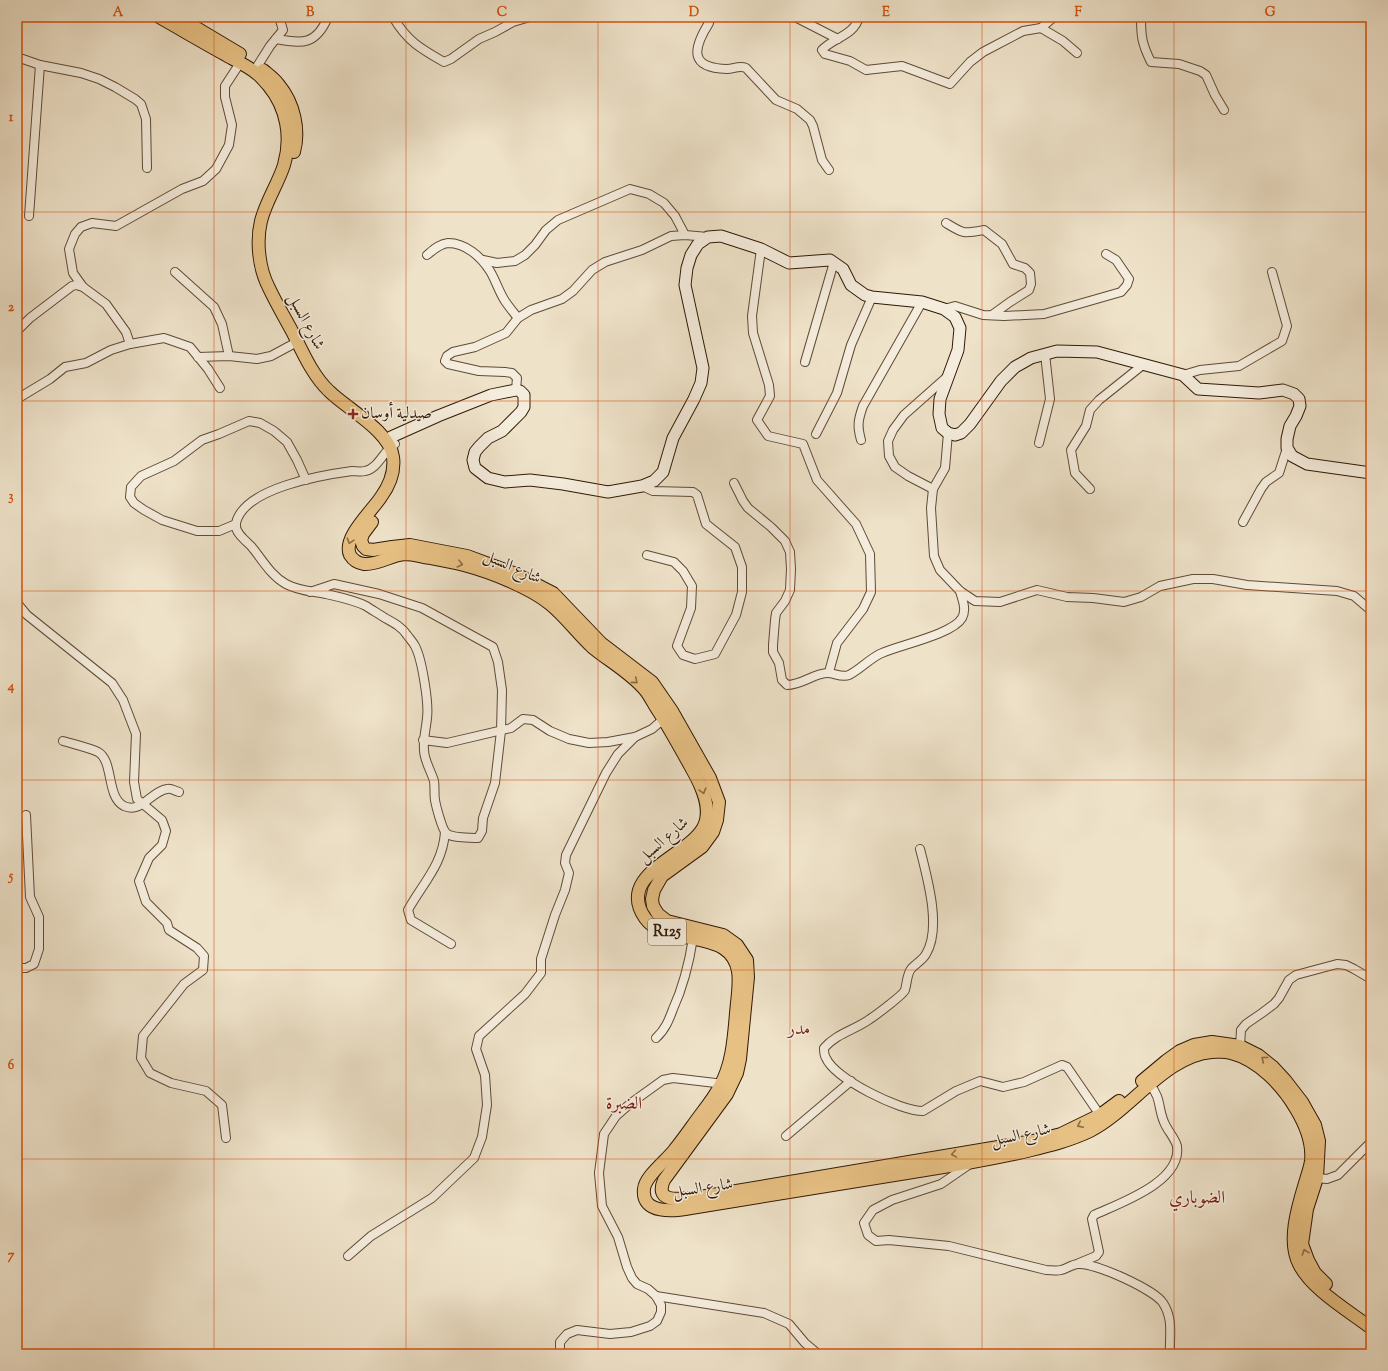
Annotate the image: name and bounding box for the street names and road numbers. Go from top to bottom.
street label: شارع السبل [281,290,329,354]
street label: شارع السبل [480,545,544,591]
street label: شارع السبل [634,812,694,870]
road number: R125 [648,919,686,945]
street label: شارع السبل [989,1118,1053,1154]
street label: شارع السبل [671,1173,735,1205]

